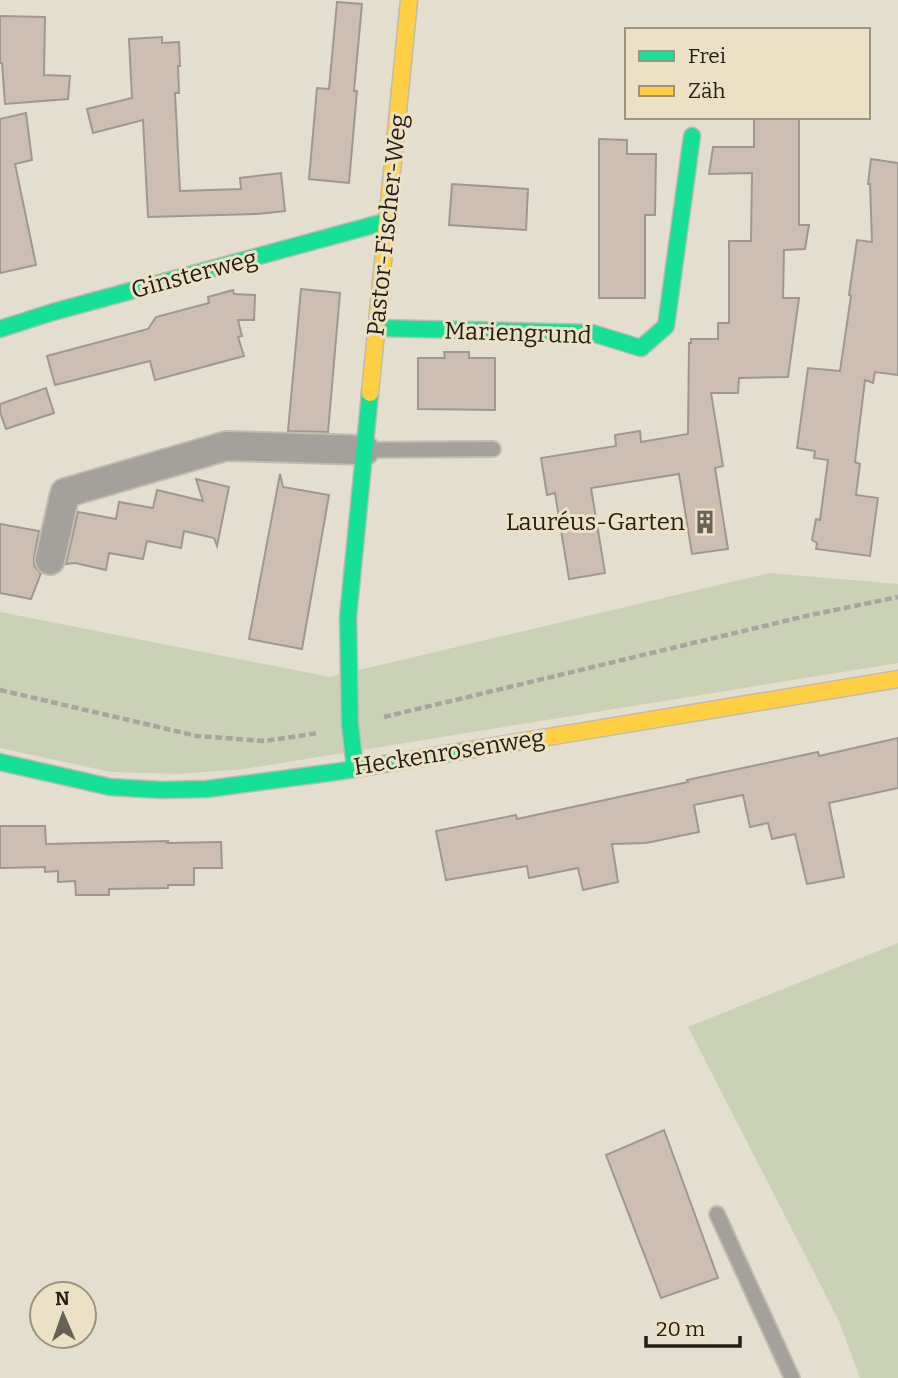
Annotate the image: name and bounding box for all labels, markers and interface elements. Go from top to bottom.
legend [625,28,870,119]
text: Frei [688,43,726,69]
text: Zäh [688,78,726,104]
street label: Pastor-Fischer-Weg [361,113,413,337]
street label: Ginsterweg [128,244,260,304]
street label: Mariengrund [444,316,592,350]
place label: Lauréus-Garten [506,508,685,536]
building icon: Lauréus-Garten [691,508,719,536]
street label: Heckenrosenweg [351,723,547,781]
north arrow [28,1280,98,1350]
text: N [55,1287,70,1310]
scale bar [646,1304,740,1348]
text: 20 m [656,1316,705,1342]

